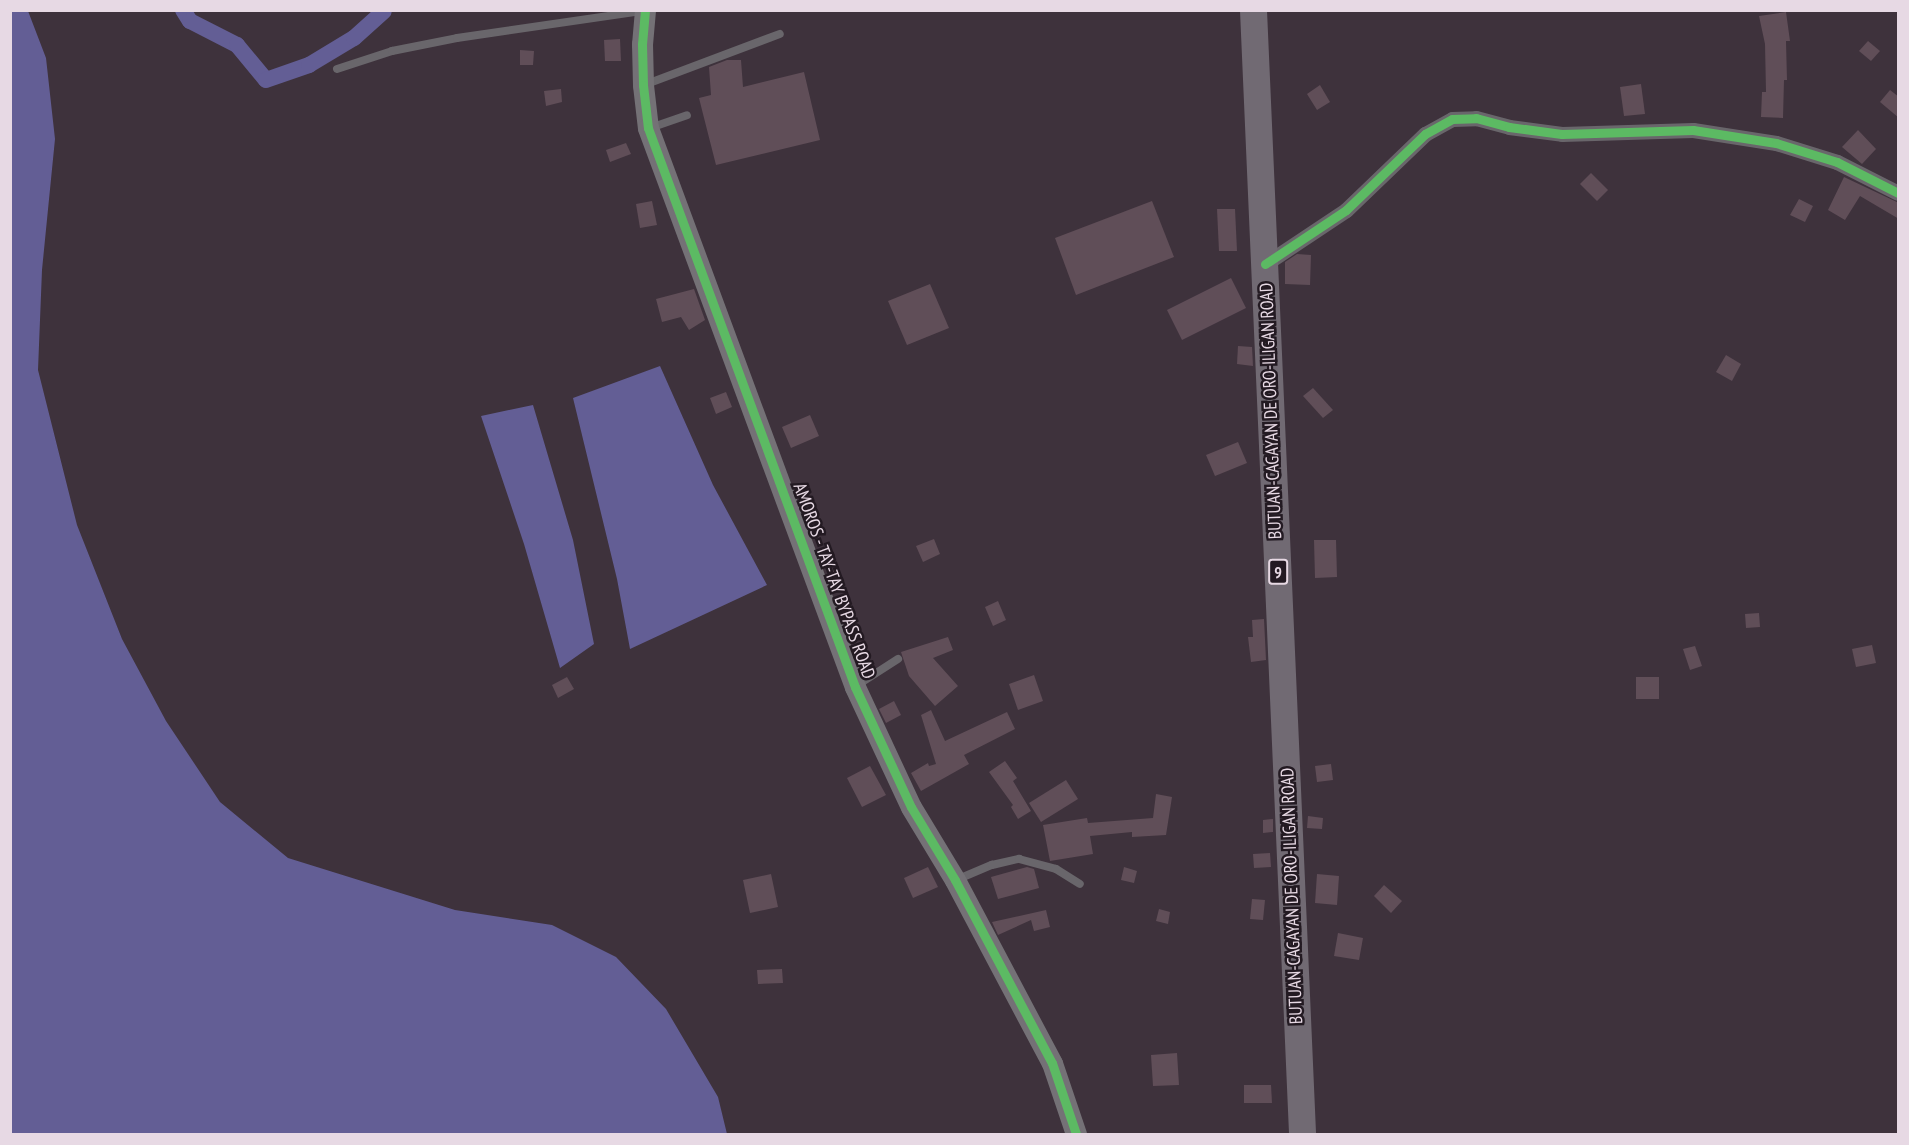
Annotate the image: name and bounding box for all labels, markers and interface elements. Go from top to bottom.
street label: BUTUAN-CAGAYAN DE ORO-ILIGAN ROAD [1256,282,1286,540]
street label: AMOROS - TAY-TAY BYPASS ROAD [788,479,880,683]
road number: 9 [1268,559,1288,585]
street label: BUTUAN-CAGAYAN DE ORO-ILIGAN ROAD [1277,767,1307,1025]

